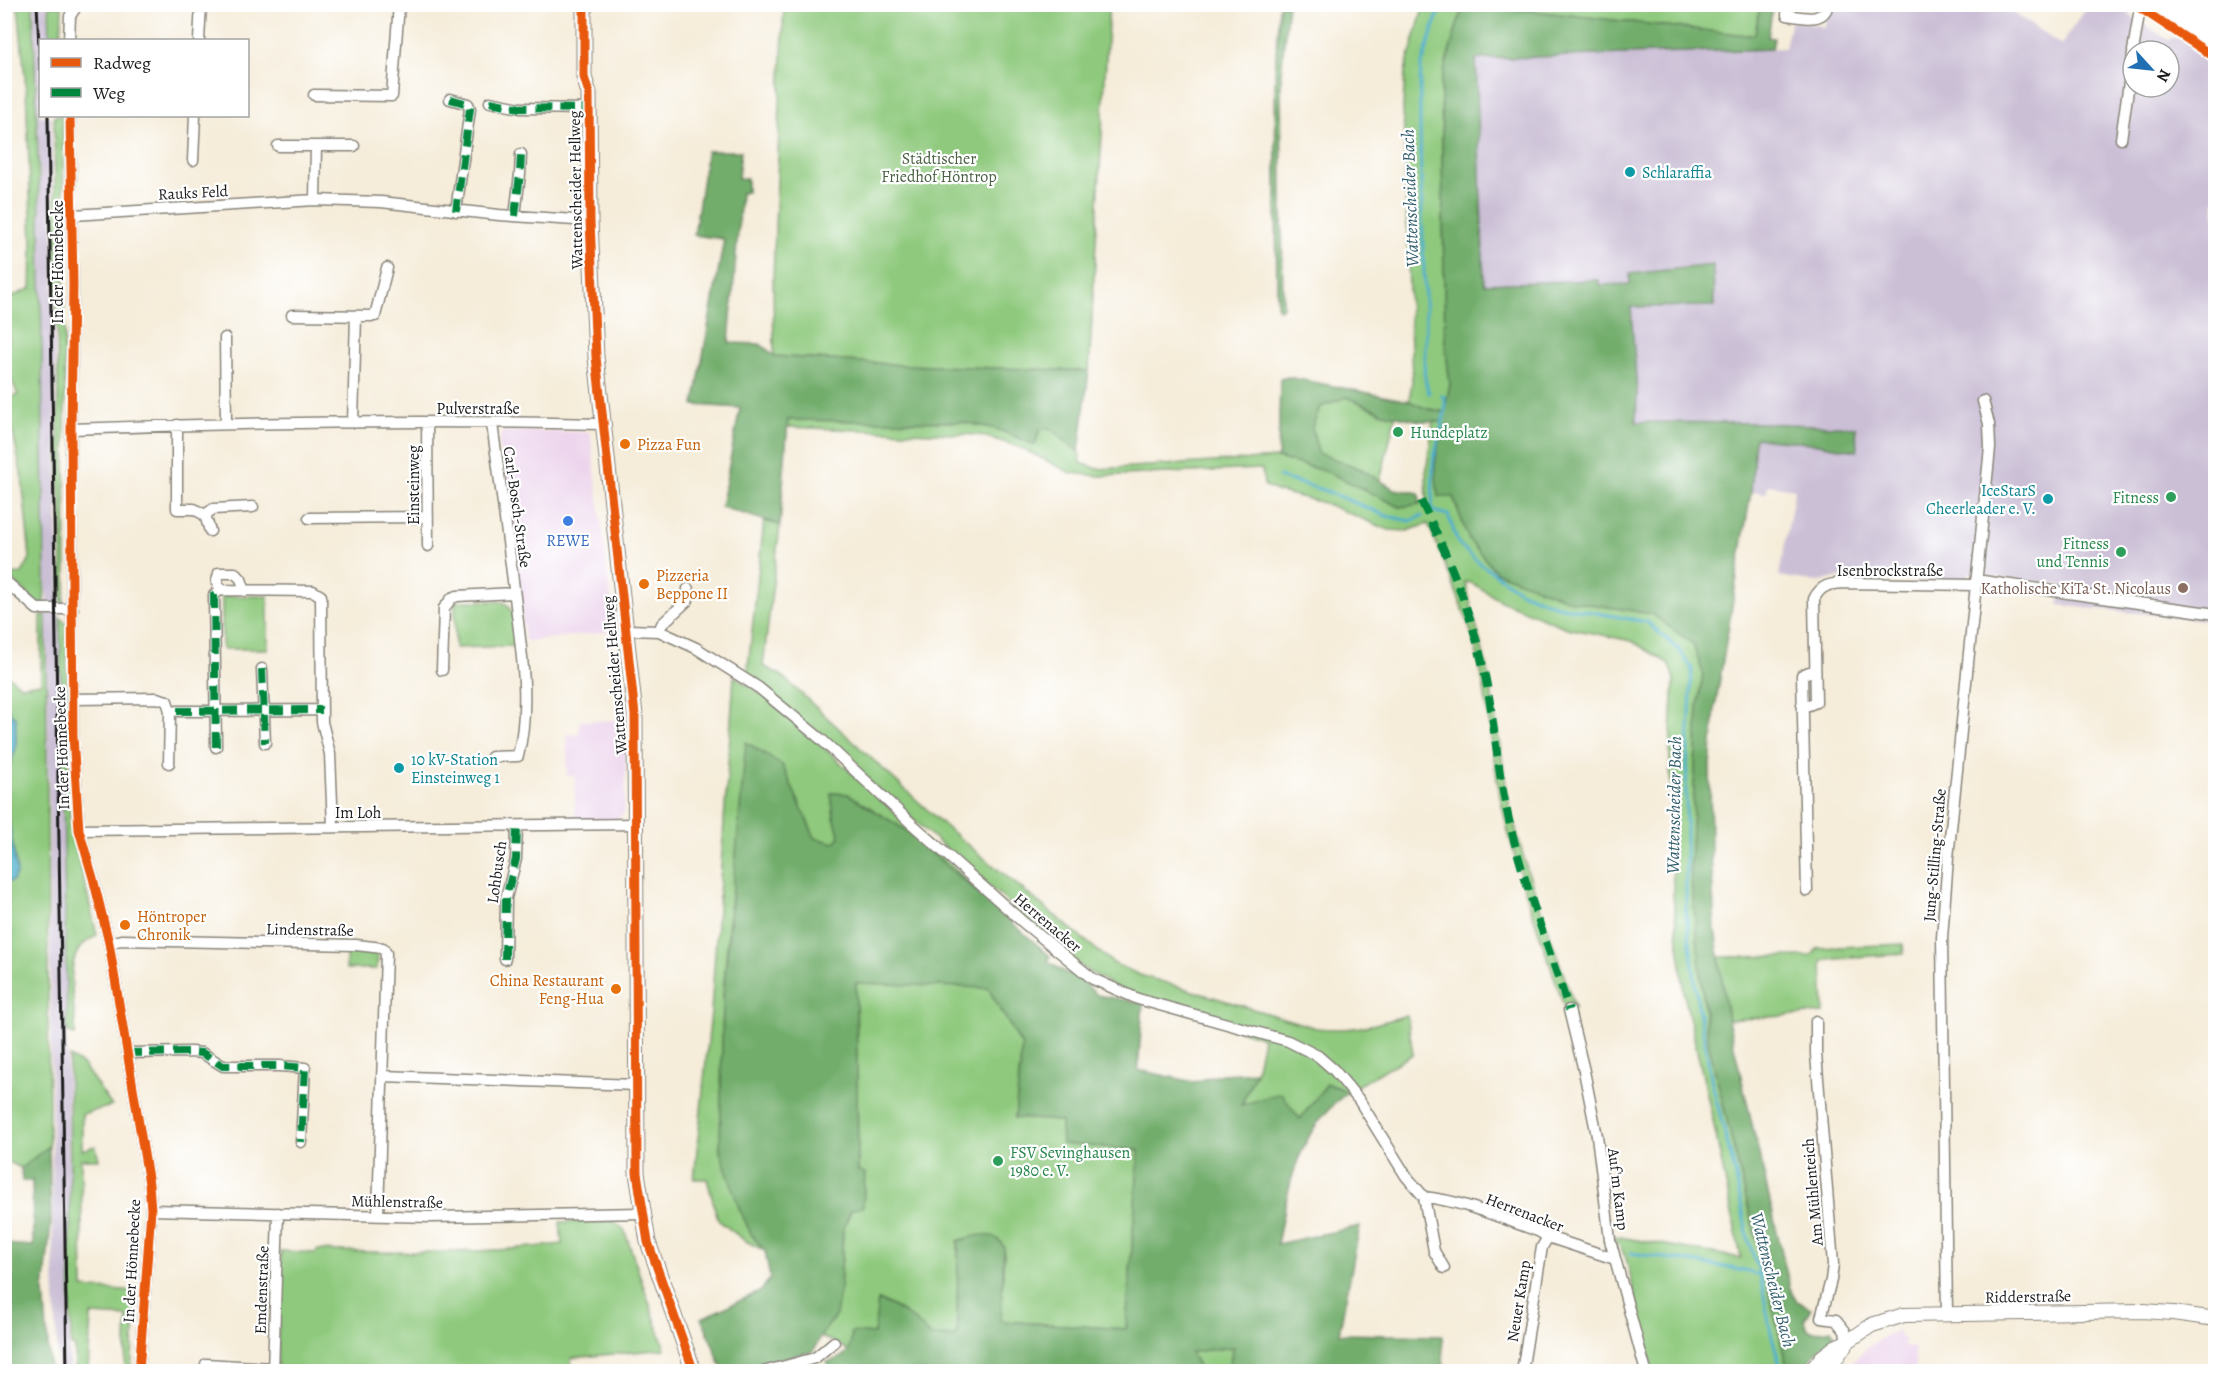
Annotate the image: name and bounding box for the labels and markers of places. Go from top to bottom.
place label: Schlaraffia [1642,162,1712,184]
marker: Schlaraffia [1623,165,1637,179]
place label: Hundeplatz [1410,422,1488,444]
marker: Hundeplatz [1391,425,1405,439]
place label: Pizza Fun [637,434,701,456]
marker: Pizza Fun [618,437,632,451]
place label: IceStarS Cheerleader e. V. [1926,480,2036,520]
place label: Fitness [2113,487,2159,509]
marker: Fitness [2164,490,2178,504]
marker: IceStarS Cheerleader e. V. [2041,492,2055,506]
marker: REWE [561,514,575,528]
place label: REWE [546,530,590,552]
place label: Fitness und Tennis [2036,533,2109,573]
marker: Fitness und Tennis [2114,545,2128,559]
place label: Pizzeria Beppone II [656,565,728,605]
marker: Pizzeria Beppone II [637,577,651,591]
place label: Katholische KiTa St. Nicolaus [1980,578,2171,600]
marker: Katholische KiTa St. Nicolaus [2176,581,2190,595]
place label: 10 kV-Station Einsteinweg 1 [411,749,500,789]
marker: 10 kV-Station Einsteinweg 1 [392,761,406,775]
place label: Höntroper Chronik [137,906,206,946]
marker: Höntroper Chronik [118,918,132,932]
place label: China Restaurant Feng-Hua [490,970,605,1010]
marker: China Restaurant Feng-Hua [609,982,623,996]
place label: FSV Sevinghausen 1980 e. V. [1010,1142,1131,1182]
marker: FSV Sevinghausen 1980 e. V. [991,1154,1005,1168]

